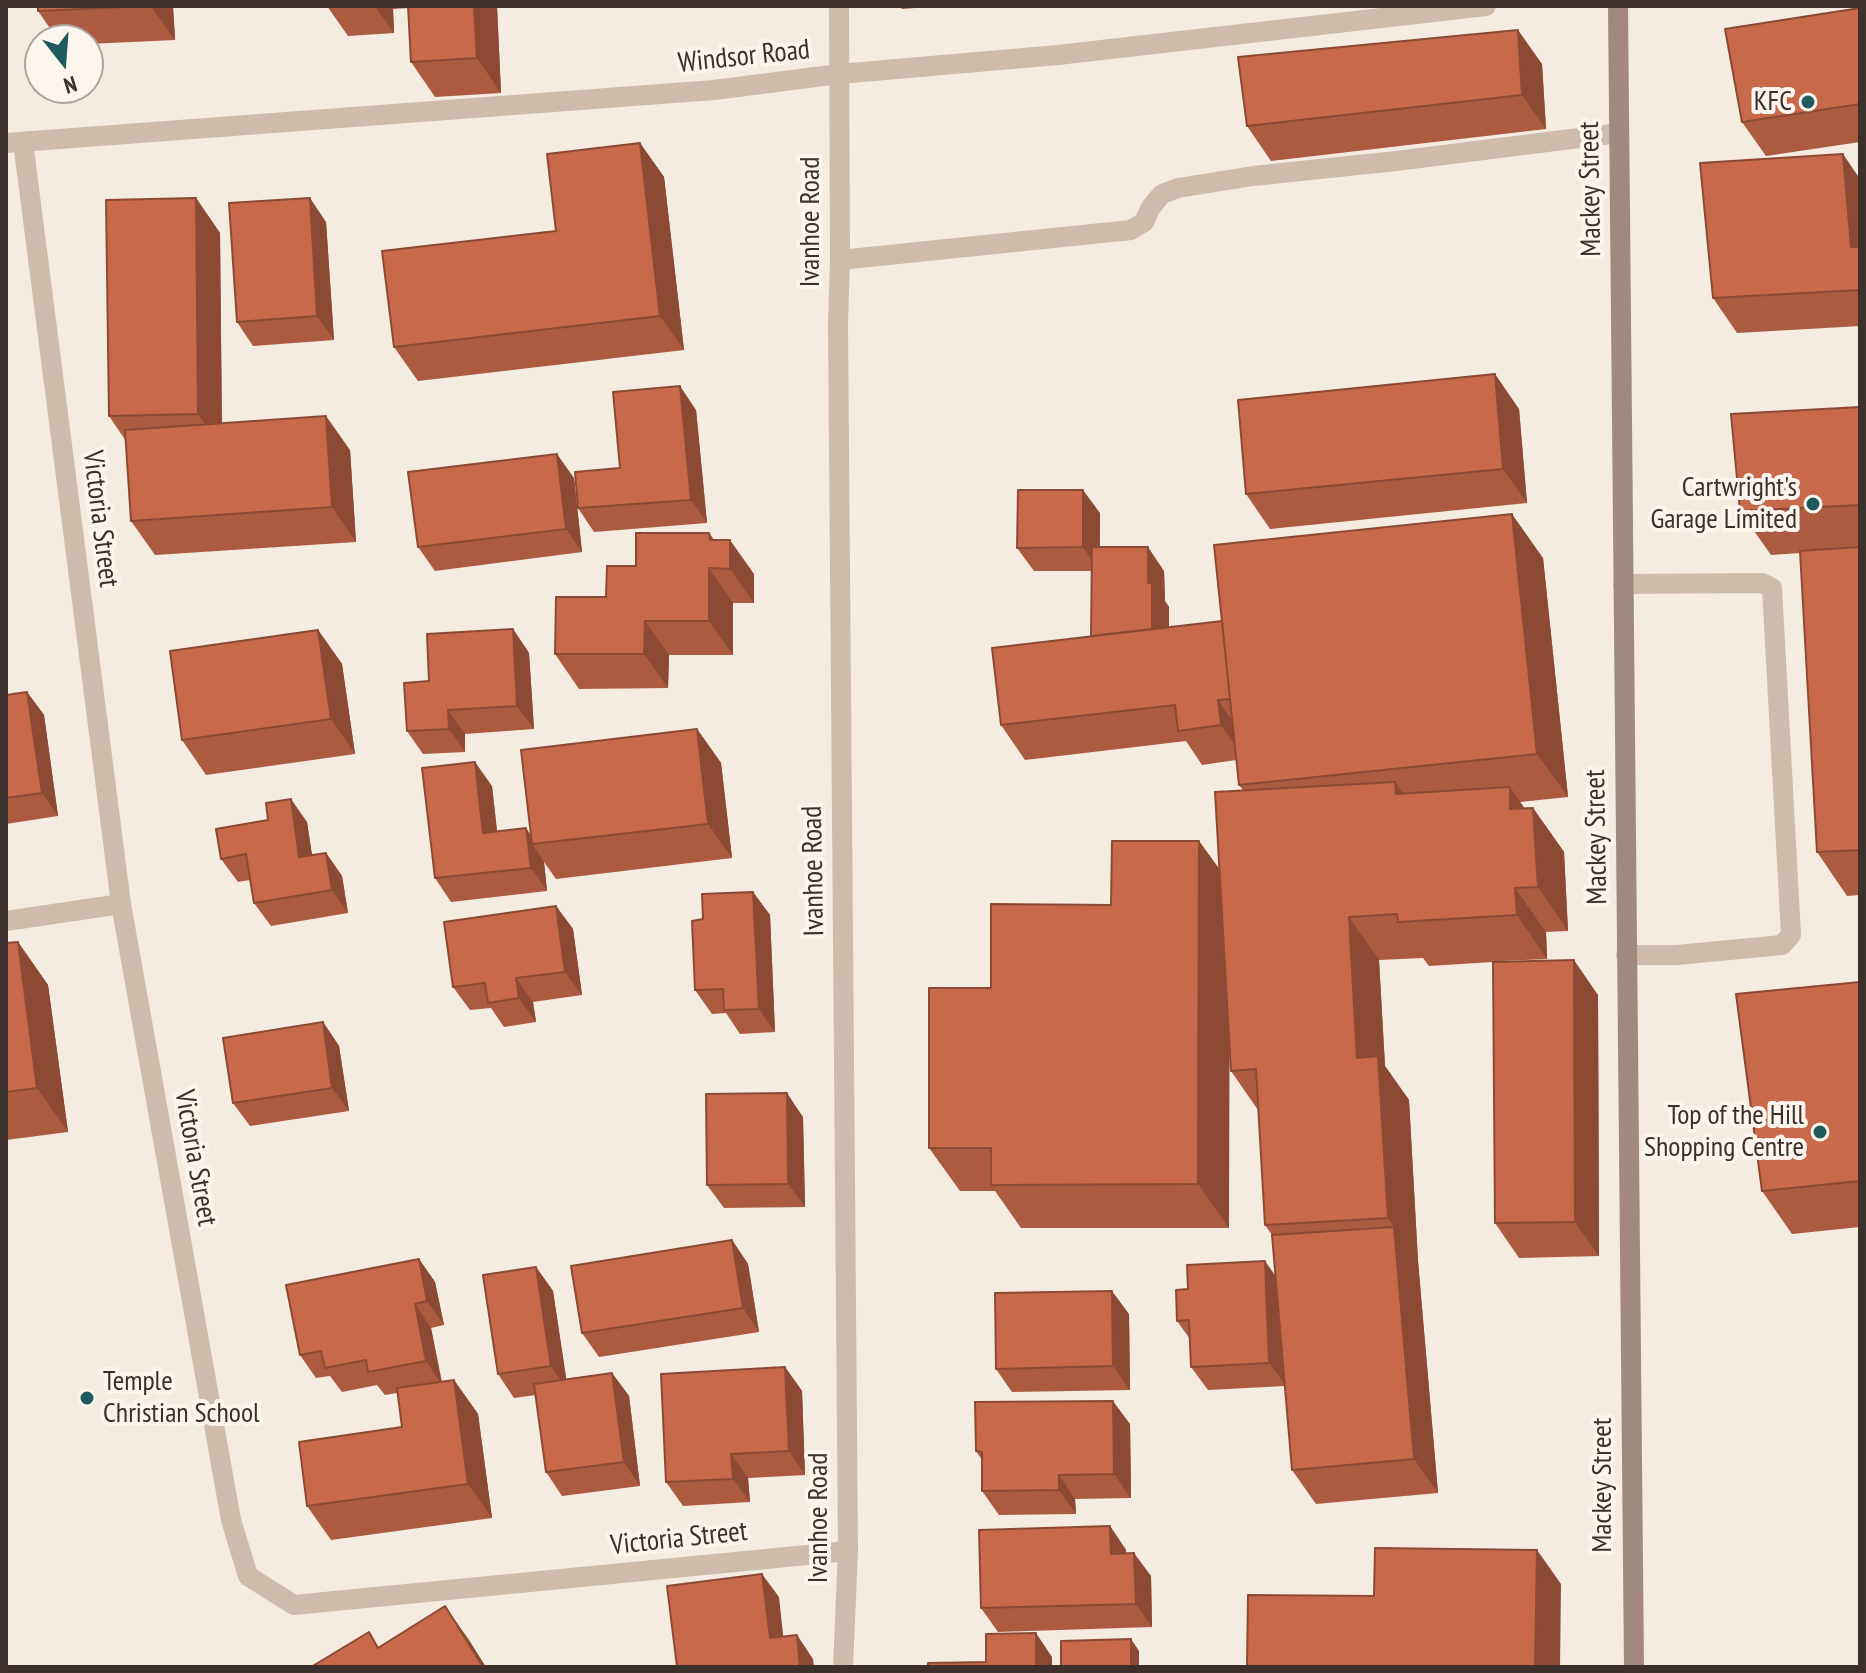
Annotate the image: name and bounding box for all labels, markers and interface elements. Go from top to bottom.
north arrow [24,24,104,104]
street label: Windsor Road [676,33,812,81]
text: N [61,70,80,100]
place label: KFC [1754,85,1792,119]
marker: KFC [1799,93,1817,111]
street label: Mackey Street [1573,121,1609,257]
street label: Ivanhoe Road [794,157,828,287]
street label: Victoria Street [75,449,125,589]
place label: Cartwright's Garage Limited [1650,471,1797,537]
marker: Cartwright's Garage Limited [1804,495,1822,513]
street label: Mackey Street [1579,769,1615,905]
street label: Ivanhoe Road [796,805,832,937]
street label: Victoria Street [167,1087,223,1229]
place label: Top of the Hill Shopping Centre [1644,1099,1804,1165]
marker: Top of the Hill Shopping Centre [1811,1123,1829,1141]
place label: Temple Christian School [103,1365,260,1431]
marker: Temple Christian School [78,1389,96,1407]
street label: Mackey Street [1586,1417,1620,1553]
street label: Ivanhoe Road [802,1453,836,1583]
street label: Victoria Street [609,1515,749,1563]

